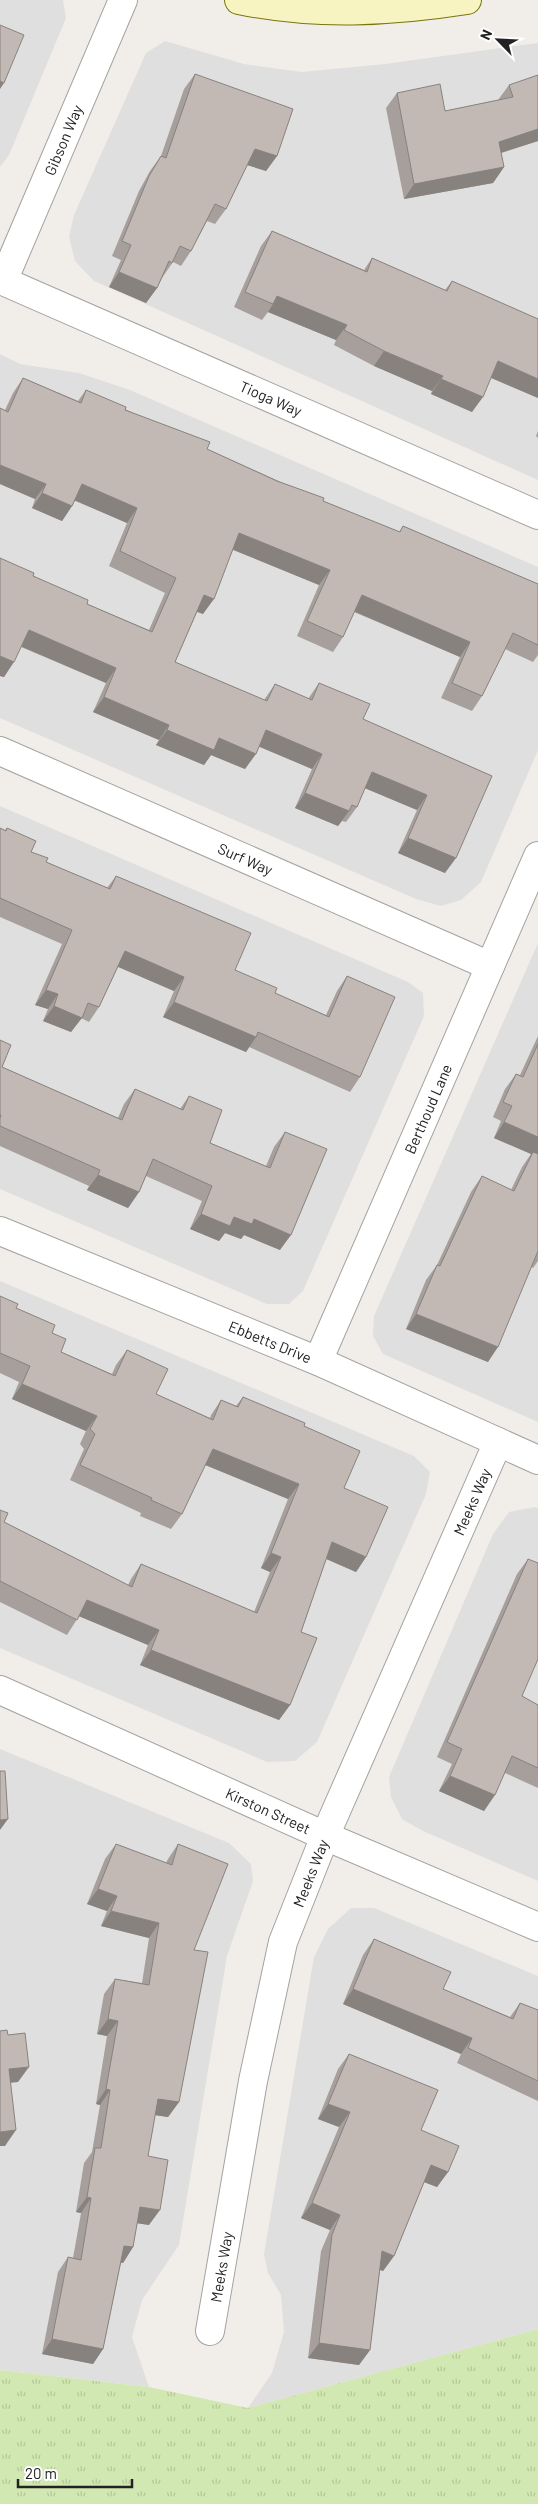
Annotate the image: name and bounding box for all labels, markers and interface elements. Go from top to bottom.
north arrow [473,15,523,65]
text: N [476,27,495,42]
street label: Gibson Way [40,102,86,178]
street label: Tioga Way [237,377,305,420]
street label: Surf Way [215,839,276,879]
street label: Berthoud Lane [400,1061,455,1157]
street label: Ebbetts Drive [226,1317,314,1366]
street label: Meeks Way [449,1465,494,1538]
street label: Kirston Street [223,1784,313,1837]
street label: Meeks Way [289,1837,332,1910]
street label: Meeks Way [206,2230,236,2304]
scale bar [18,2456,131,2488]
text: 20 m [25,2464,57,2482]

